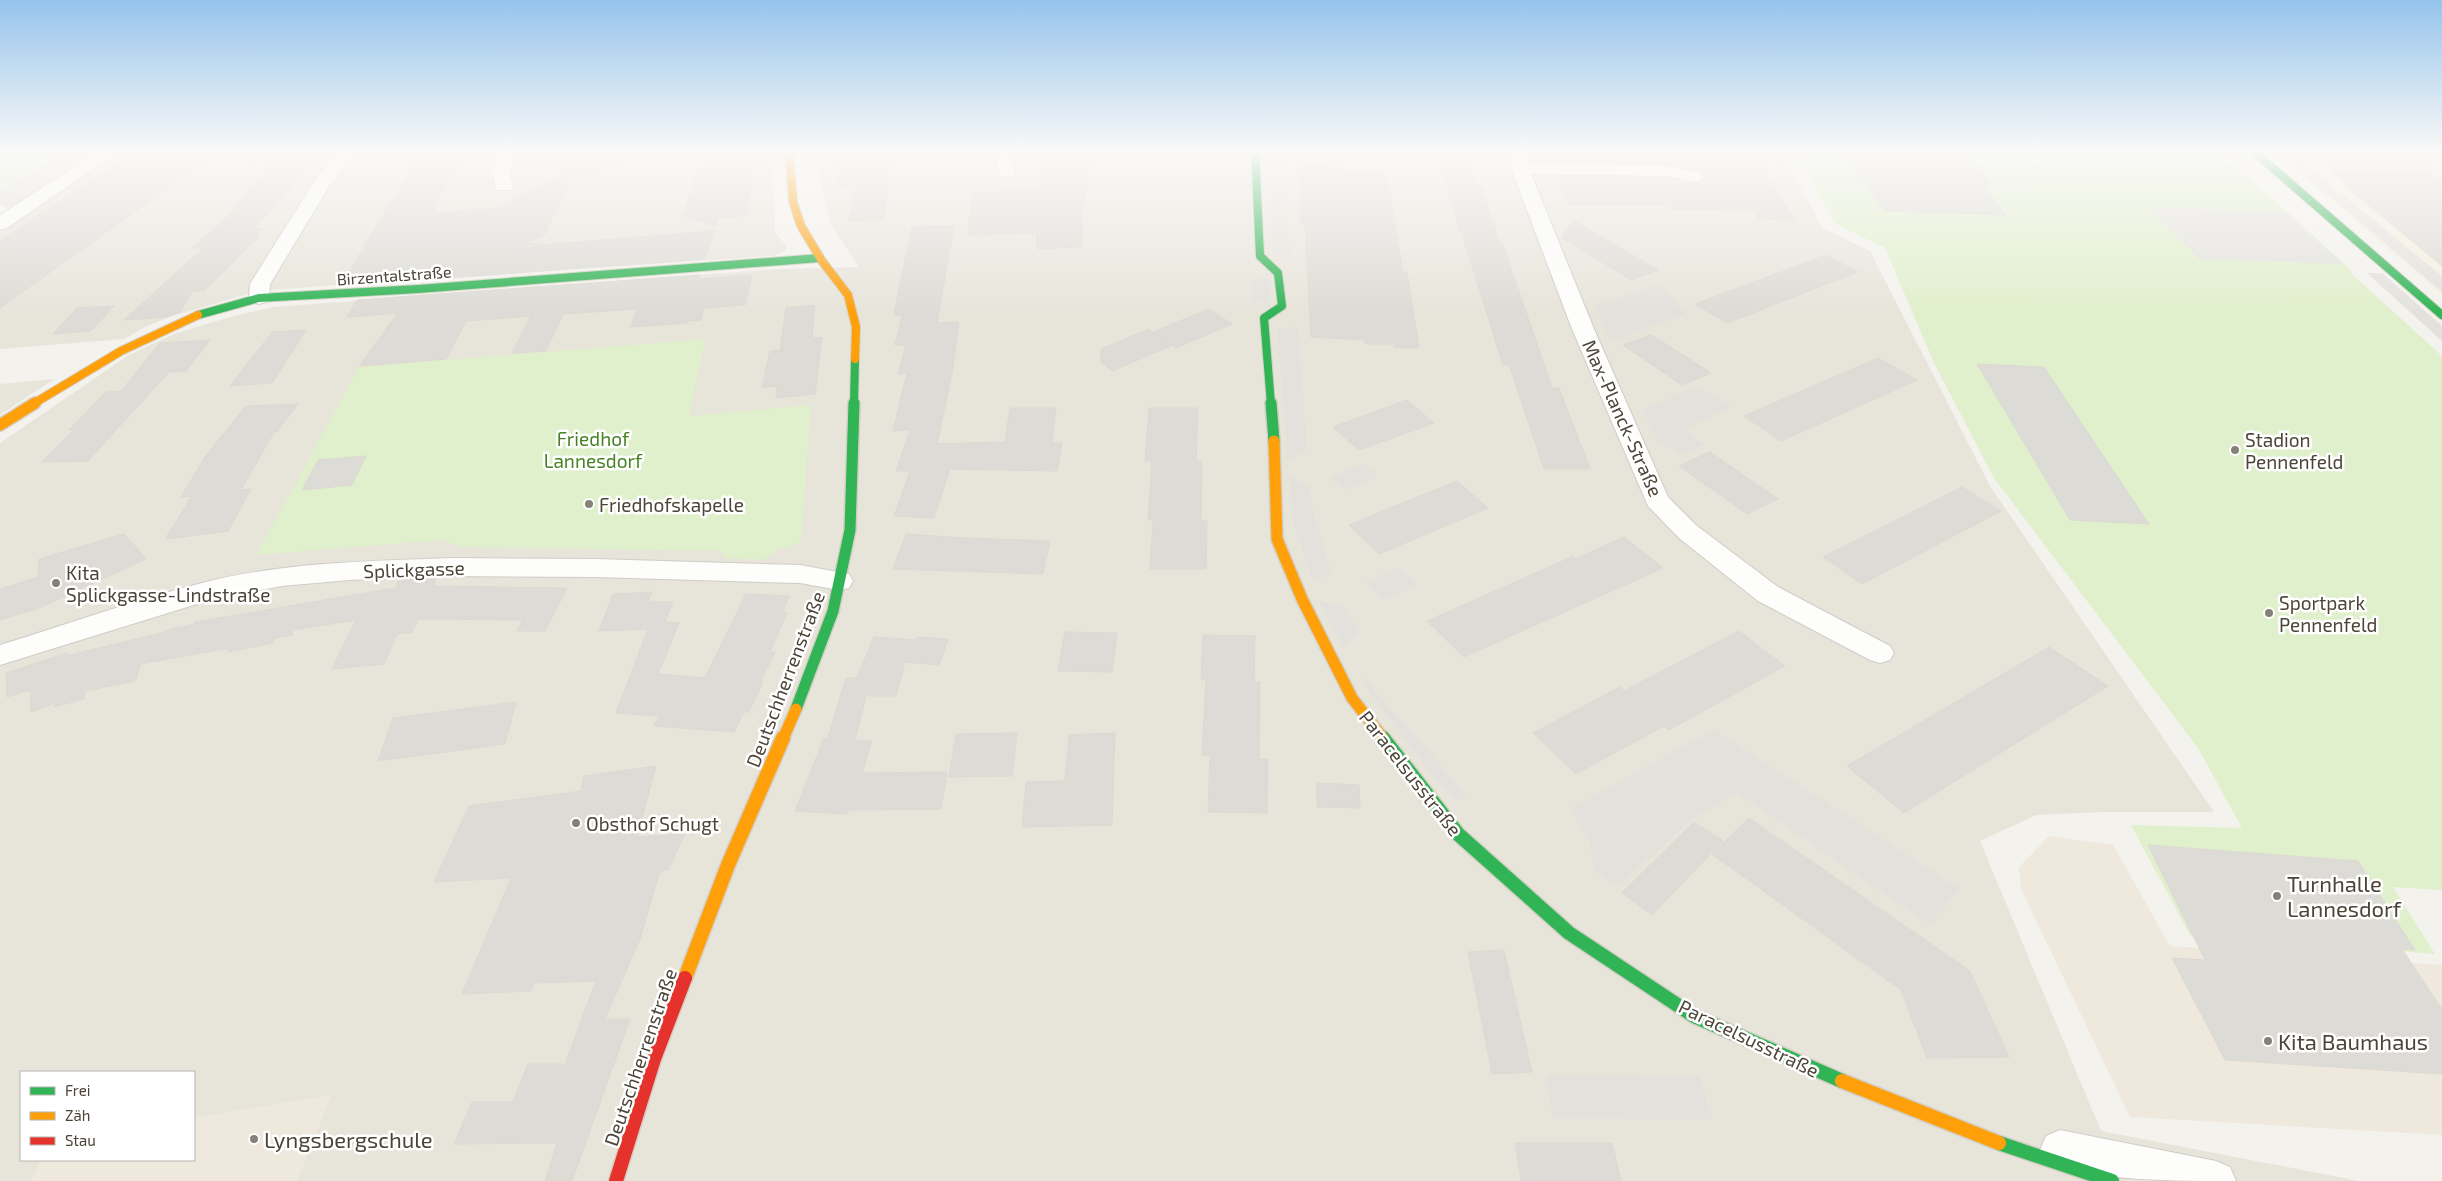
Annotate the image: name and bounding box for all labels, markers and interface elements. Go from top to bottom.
street label: Birzentalstraße [336,262,452,288]
street label: Max-Planck-Straße [1578,336,1668,500]
park label: Friedhof Lannesdorf [544,427,643,472]
place label: Stadion Pennenfeld [2245,428,2343,473]
marker: Stadion Pennenfeld [2229,444,2241,456]
place label: Friedhofskapelle [599,493,744,516]
marker: Friedhofskapelle [583,498,595,510]
street label: Splickgasse [363,556,465,582]
place label: Kita Splickgasse-Lindstraße [66,561,270,606]
marker: Kita Splickgasse-Lindstraße [50,577,62,589]
street label: Deutschherrenstraße [741,588,829,770]
place label: Sportpark Pennenfeld [2279,591,2377,636]
marker: Sportpark Pennenfeld [2263,607,2275,619]
street label: Paracelsusstraße [1355,706,1467,840]
place label: Obsthof Schugt [586,812,719,835]
marker: Obsthof Schugt [570,817,582,829]
place label: Turnhalle Lannesdorf [2287,870,2402,921]
marker: Turnhalle Lannesdorf [2271,890,2283,902]
street label: Deutschherrenstraße [599,965,681,1149]
street label: Paracelsusstraße [1675,994,1823,1082]
place label: Kita Baumhaus [2278,1028,2428,1054]
marker: Kita Baumhaus [2262,1035,2274,1047]
legend [20,1071,195,1161]
text: Frei [65,1081,90,1099]
text: Zäh [65,1106,90,1124]
place label: Lyngsbergschule [264,1126,433,1152]
text: Stau [65,1131,96,1149]
marker: Lyngsbergschule [248,1133,260,1145]

